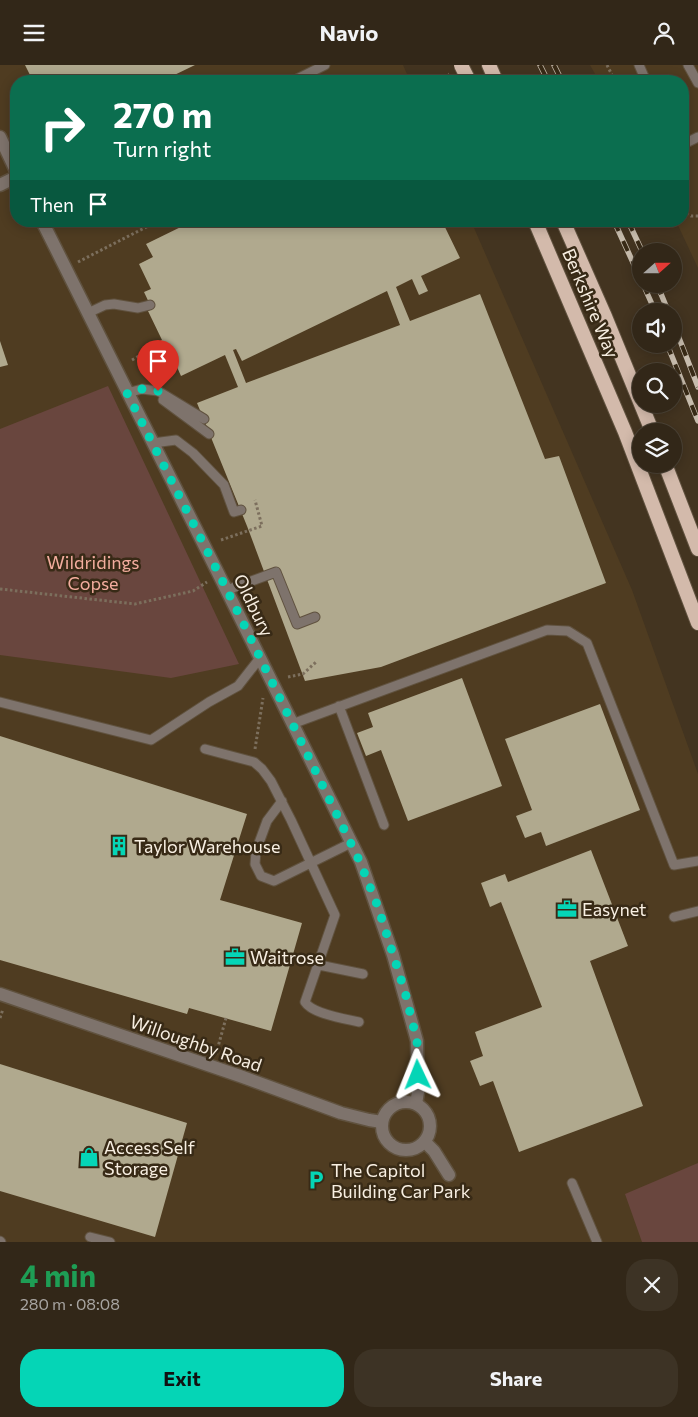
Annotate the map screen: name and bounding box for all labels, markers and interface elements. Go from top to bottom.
icon: menu [20,19,48,47]
text: Navio [319,19,379,46]
icon: person [650,19,678,47]
text: 270 m [113,92,212,135]
icon: right [30,95,95,160]
text: Turn right [113,135,211,162]
icon: arrive [84,190,112,218]
text: Then [30,193,74,216]
north arrow [632,243,682,293]
map controls [632,243,682,473]
street label: Berkshire Way [558,245,624,361]
button: sound [632,303,682,353]
pin [137,340,179,391]
icon: arrive [144,347,172,375]
button: search [632,363,682,413]
button: layers [632,423,682,473]
park label: Wildridings Copse [46,551,140,594]
street label: Oldbury [229,570,279,640]
building icon: Taylor Warehouse [108,835,130,857]
place label: Taylor Warehouse [134,835,280,857]
office icon: Easynet [556,898,578,920]
place label: Easynet [582,898,646,920]
office icon: Waitrose [224,946,246,968]
place label: Waitrose [250,946,324,968]
street label: Willoughby Road [127,1010,265,1076]
position arrow [391,1048,443,1100]
place label: Access Self Storage [104,1136,196,1179]
shop icon: Access Self Storage [78,1146,100,1168]
place label: The Capitol Building Car Park [331,1159,471,1202]
parking icon: The Capitol Building Car Park [305,1169,327,1191]
text: 4 min [20,1256,96,1293]
button: close [626,1259,678,1311]
text: 280 m · 08:08 [20,1294,120,1313]
button: Exit [20,1349,344,1407]
button: Share [354,1349,678,1407]

